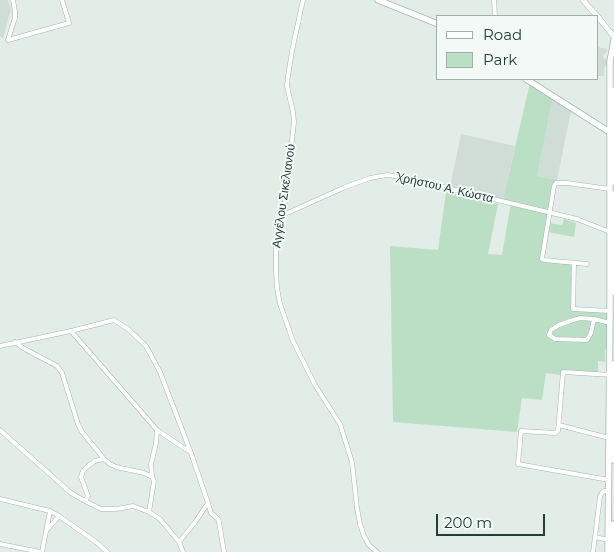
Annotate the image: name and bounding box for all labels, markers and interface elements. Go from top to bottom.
legend [436,15,599,80]
text: Road [483,25,522,44]
text: Park [483,50,517,69]
street label: Αγγέλου Σικελιανού [270,143,298,249]
street label: Χρήστου Α. Κώστα [395,170,495,206]
scale bar [439,504,548,536]
text: 200 m [444,513,492,532]

